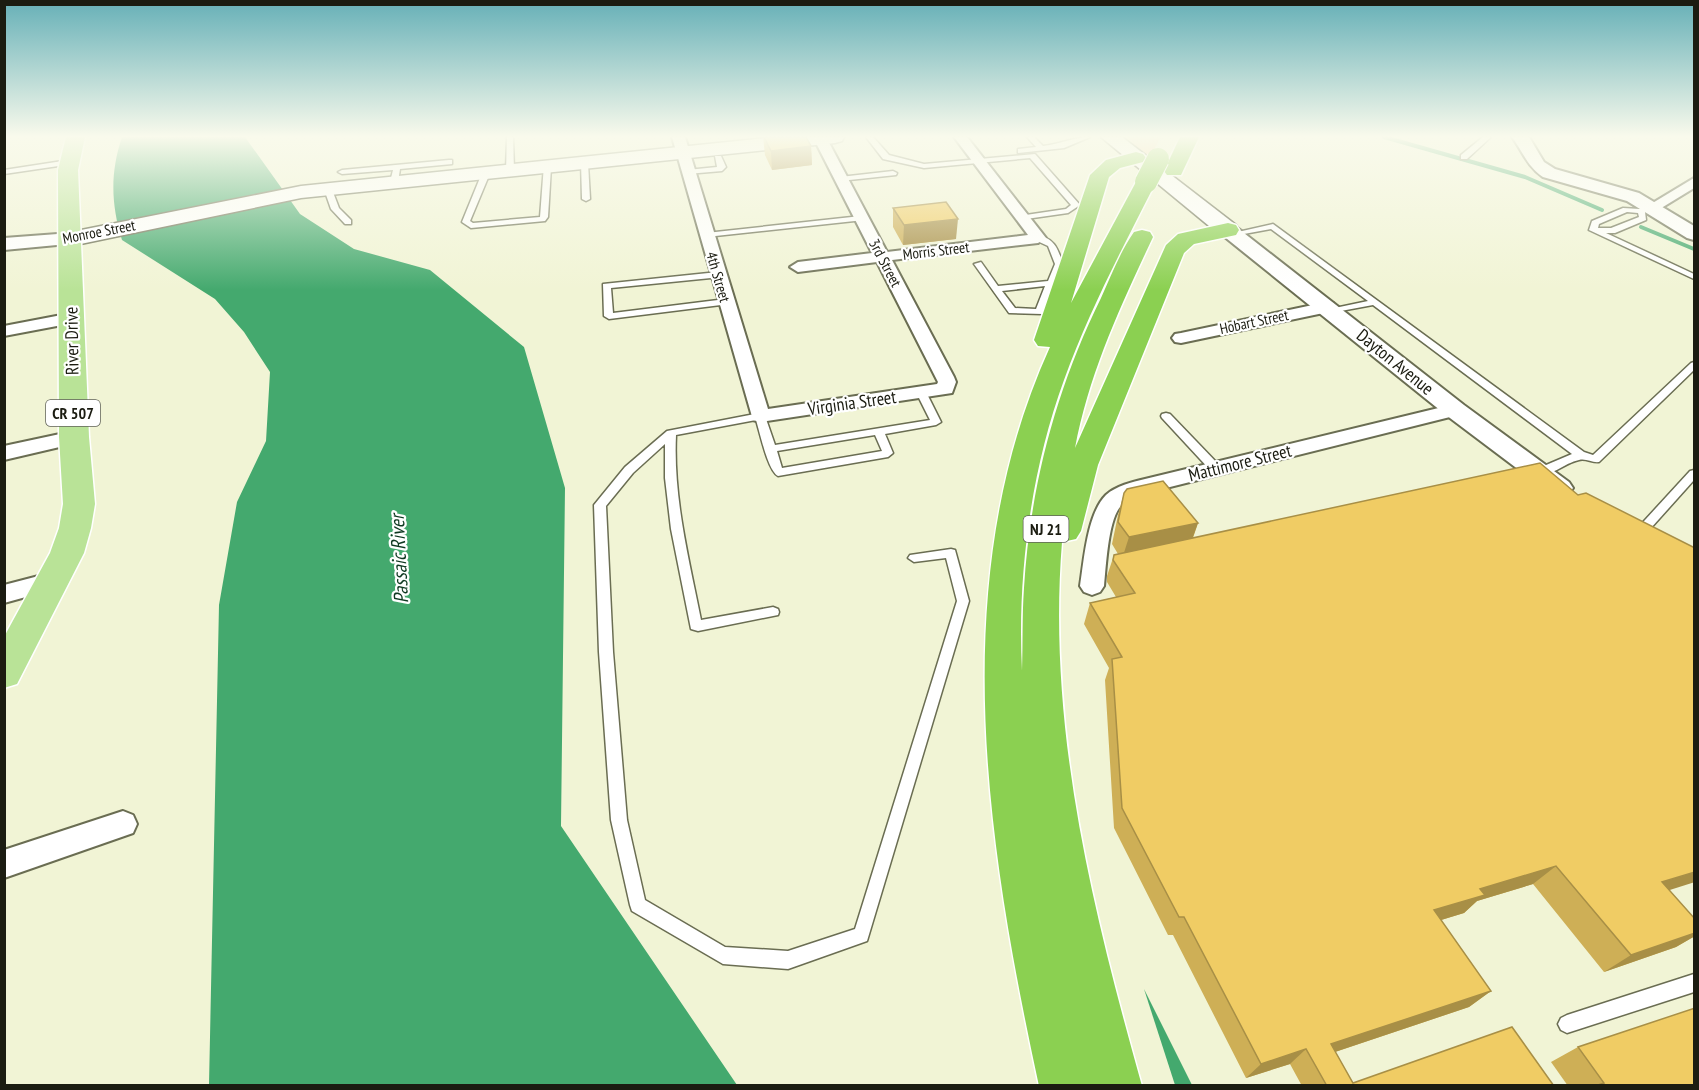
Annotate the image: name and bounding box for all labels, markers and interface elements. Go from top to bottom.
street label: Monroe Street [61,215,137,248]
street label: 3rd Street [865,236,906,290]
street label: Morris Street [902,237,970,264]
street label: 4th Street [702,249,735,304]
street label: Hobart Street [1218,305,1290,338]
street label: River Drive [59,307,84,375]
street label: Dayton Avenue [1352,323,1439,400]
street label: Virginia Street [805,385,898,420]
road number: CR 507 [46,400,100,426]
street label: Mattimore Street [1186,439,1294,486]
water label: Passaic River [384,511,414,604]
road number: NJ 21 [1024,516,1068,542]

